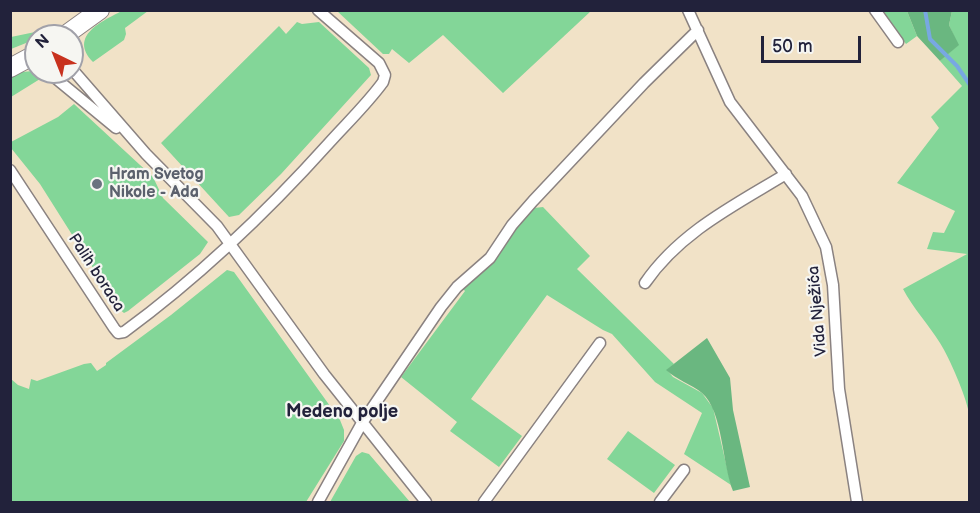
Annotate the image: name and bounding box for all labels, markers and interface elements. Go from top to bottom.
north arrow [24,24,84,84]
scale bar [764,24,864,62]
text: N [32,31,54,53]
text: 50 m [772,36,813,57]
place label: Hram Svetog Nikole - Ada [109,165,203,203]
marker: Hram Svetog Nikole - Ada [90,177,104,191]
street label: Palih boraca [64,230,128,316]
street label: Vida Nježića [804,265,832,357]
district label: Medeno polje [286,401,398,423]

